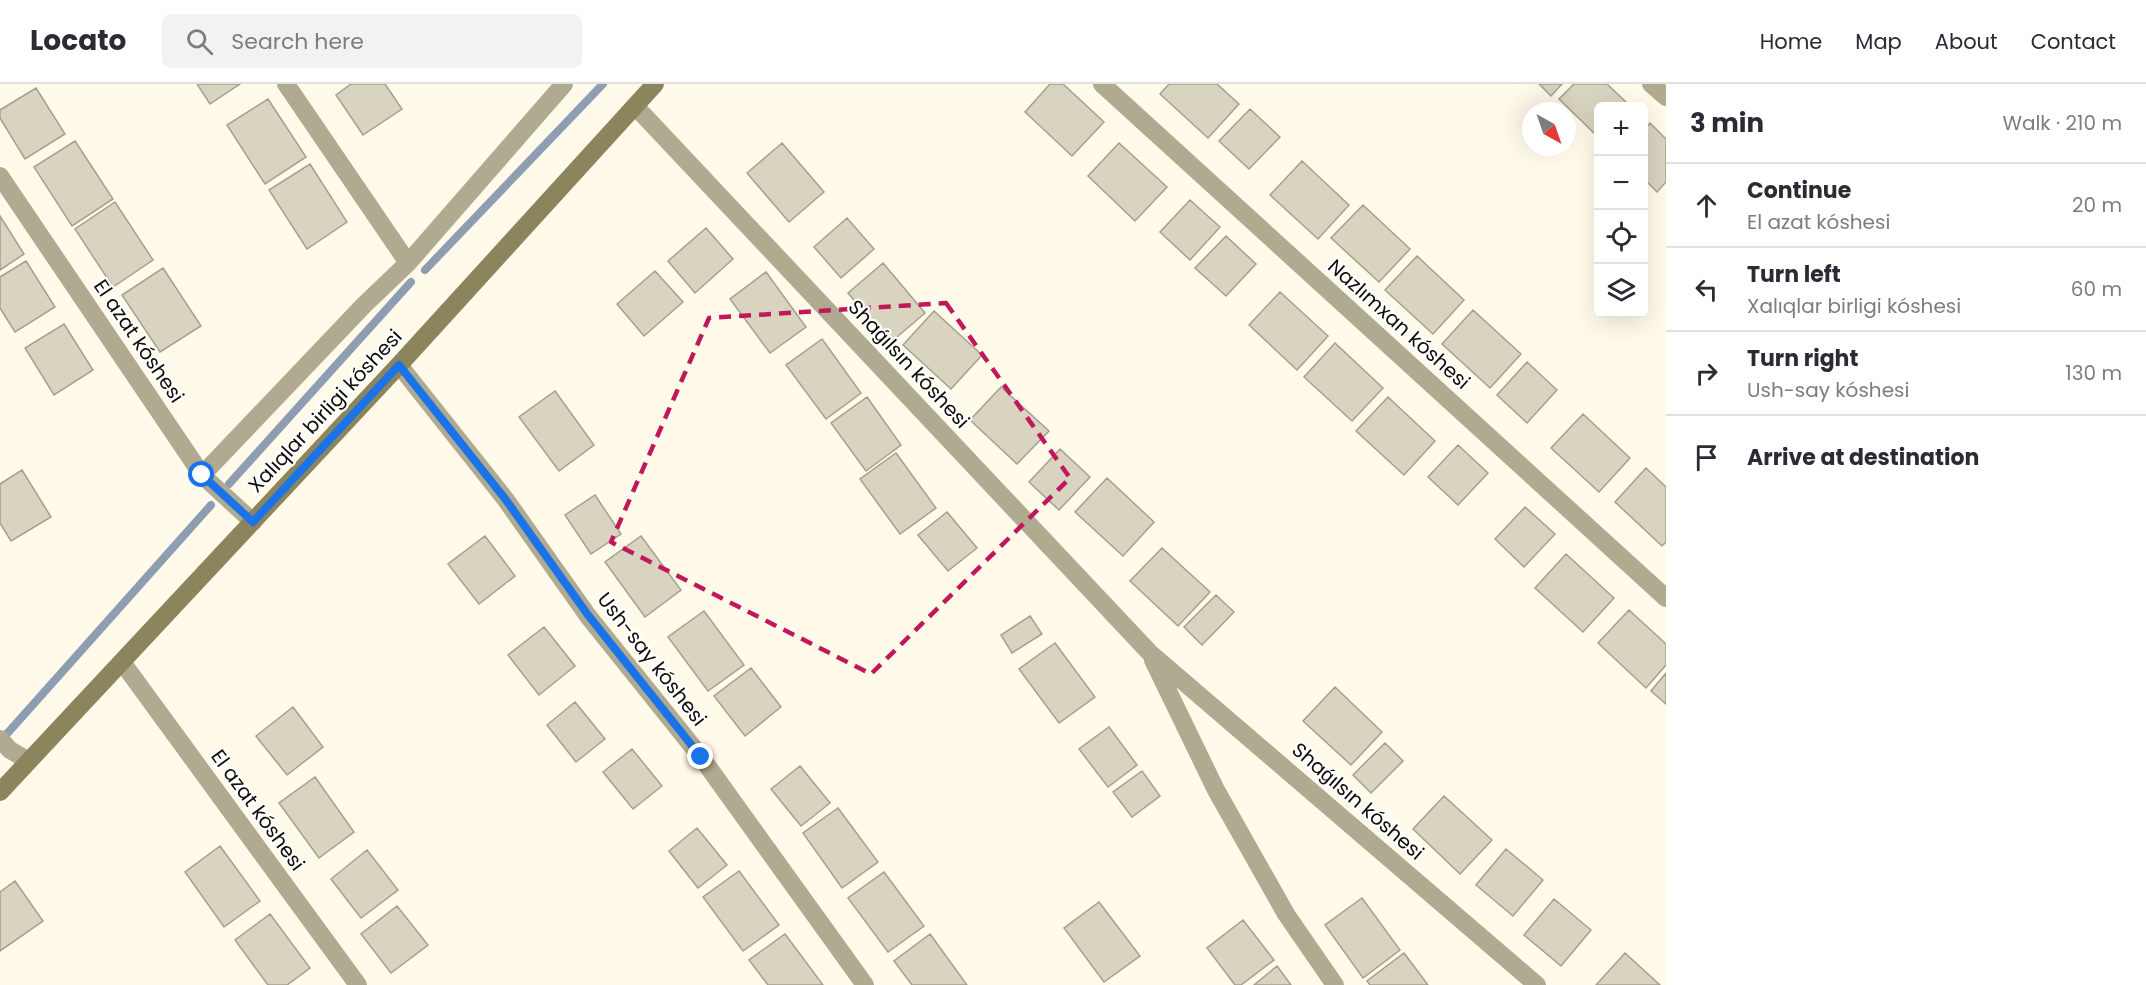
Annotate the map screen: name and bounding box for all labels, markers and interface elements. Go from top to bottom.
search box [162,14,582,68]
text: Locato [30,21,126,60]
icon: search [183,25,216,58]
text: Search here [231,26,364,57]
text: Home [1760,27,1822,56]
text: Map [1855,27,1902,56]
text: About [1935,27,1998,56]
text: Contact [2031,27,2116,56]
north arrow [1522,102,1576,156]
map controls [1594,102,1648,318]
button: + [1594,102,1648,156]
text: 3 min [1690,105,1764,141]
text: Walk · 210 m [2002,109,2122,137]
button: − [1594,156,1648,210]
text: Continue [1747,175,1851,206]
icon: ahead [1690,189,1723,222]
text: 20 m [2072,191,2122,219]
text: El azat kóshesi [1747,208,1890,236]
button: locate [1594,210,1648,264]
street label: Nazlımxan kóshesi [1322,253,1476,395]
text: Turn left [1747,259,1841,290]
button: layers [1594,264,1648,318]
icon: left [1690,273,1723,306]
street label: El azat kóshesi [87,274,191,408]
text: 60 m [2071,275,2122,303]
text: Xalıqlar birligi kóshesi [1747,292,1961,320]
street label: Shaǵılsın kóshesi [842,294,976,434]
street label: Xalıqlar birligi kóshesi [242,323,408,499]
text: Turn right [1747,343,1858,374]
icon: right [1690,357,1723,390]
text: 130 m [2065,359,2122,387]
text: Ush-say kóshesi [1747,376,1909,404]
icon: arrive [1690,441,1723,474]
text: Arrive at destination [1747,442,1979,473]
route start [188,461,214,487]
street label: Ush-say kóshesi [591,586,713,732]
street label: Shaǵılsın kóshesi [1286,736,1430,866]
route end [687,743,713,769]
street label: El azat kóshesi [205,744,311,876]

